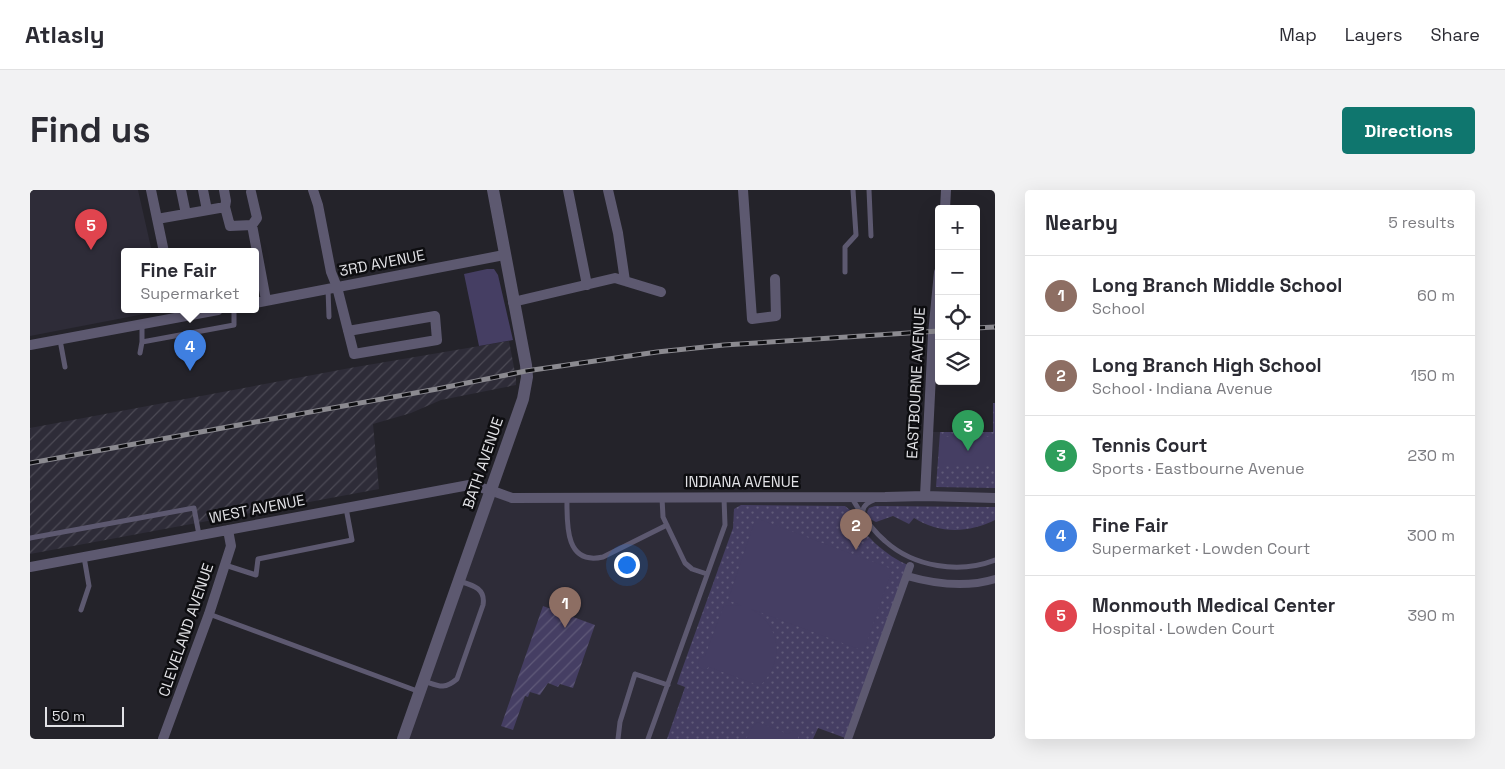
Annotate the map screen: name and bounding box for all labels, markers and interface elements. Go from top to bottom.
text: Atlasly [25,19,104,50]
text: Map [1279,23,1317,46]
text: Layers [1345,23,1402,46]
text: Share [1430,23,1480,46]
button: Directions [1342,107,1475,154]
text: Find us [30,108,151,152]
map controls [935,205,980,385]
button: + [935,205,980,250]
pin: 5 [75,209,107,250]
text: Nearby [1045,209,1118,236]
text: 5 results [1388,212,1455,233]
street label: 3RD AVENUE [337,245,426,280]
popup [121,248,259,313]
button: − [935,250,980,295]
text: Fine Fair [140,258,217,283]
text: Long Branch Middle School [1092,273,1342,298]
text: Supermarket [140,283,240,304]
text: 1 [1057,285,1065,306]
text: 60 m [1417,285,1455,306]
button: locate [935,295,980,340]
text: School [1092,298,1145,319]
street label: EASTBOURNE AVENUE [902,307,929,459]
pin: 4 [174,330,206,371]
button: layers [935,340,980,385]
text: Long Branch High School [1092,353,1322,378]
text: 2 [1056,365,1066,386]
text: 150 m [1411,365,1455,386]
text: School · Indiana Avenue [1092,378,1273,399]
pin: 3 [952,410,984,451]
street label: BATH AVENUE [458,415,507,511]
text: Tennis Court [1092,433,1207,458]
text: 3 [1056,445,1066,466]
text: 230 m [1408,445,1455,466]
text: Sports · Eastbourne Avenue [1092,458,1305,479]
street label: INDIANA AVENUE [685,472,799,491]
street label: WEST AVENUE [207,490,306,527]
pin: 2 [840,509,872,550]
text: Fine Fair [1092,513,1168,538]
text: 4 [1056,525,1066,546]
text: 300 m [1407,525,1455,546]
text: Supermarket · Lowden Court [1092,538,1310,559]
your location [614,552,640,578]
street label: CLEVELAND AVENUE [154,561,217,699]
pin: 1 [549,587,581,628]
text: Monmouth Medical Center [1092,593,1335,618]
text: 5 [1056,605,1066,626]
text: 390 m [1407,605,1455,626]
text: Hospital · Lowden Court [1092,618,1275,639]
scale bar [45,704,124,727]
text: 50 m [52,707,85,725]

